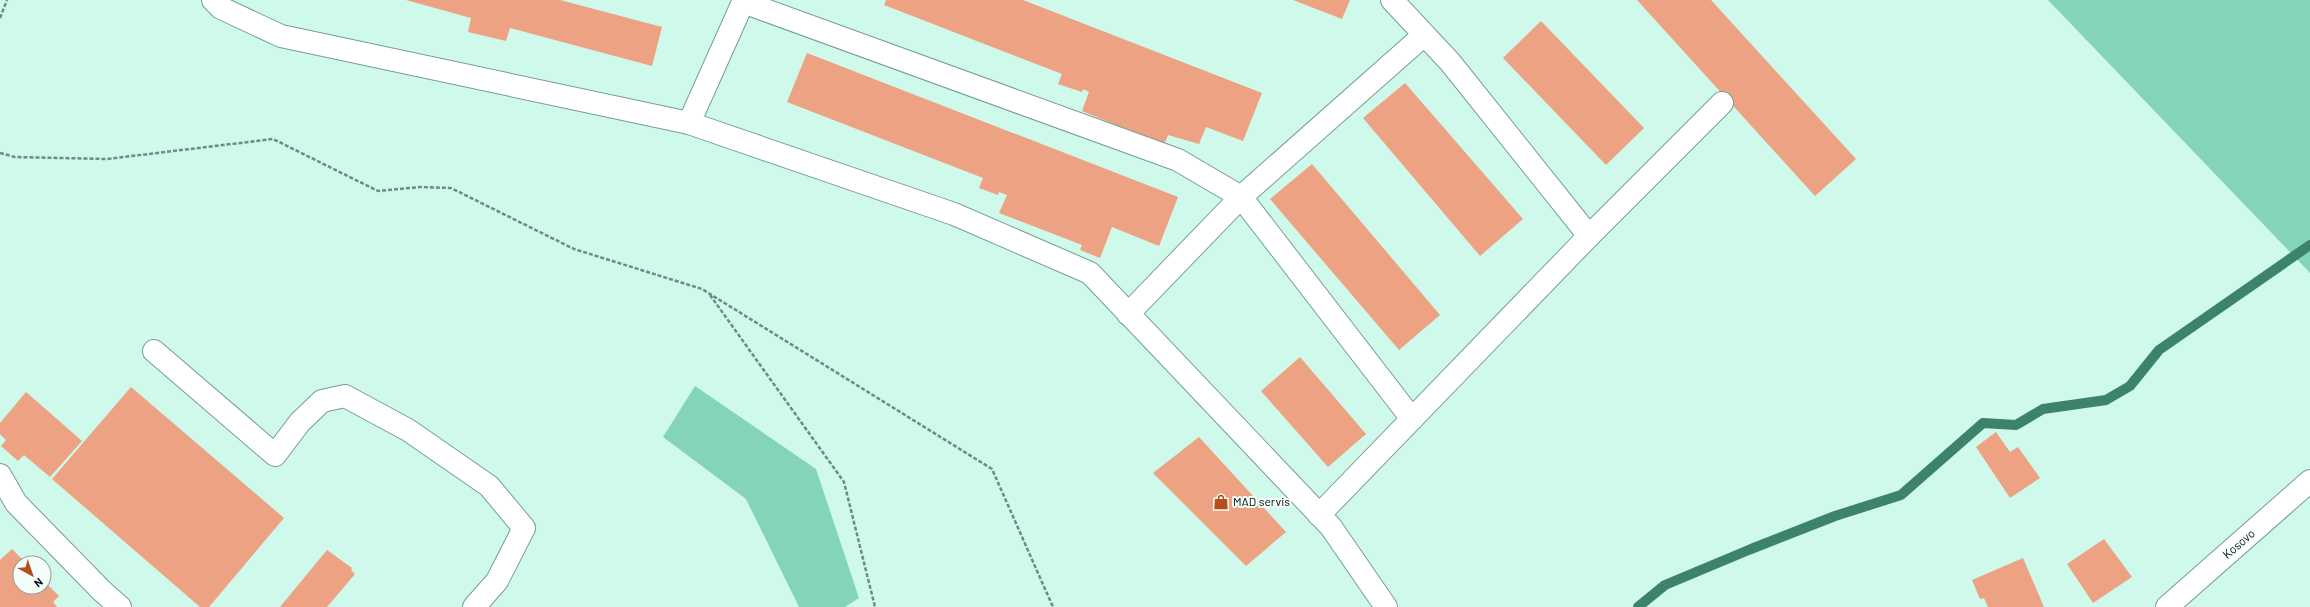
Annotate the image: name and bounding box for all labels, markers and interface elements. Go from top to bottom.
shop icon: MAD servis [1212,493,1230,511]
place label: MAD servis [1233,494,1290,508]
street label: Kosovo [2219,526,2257,561]
north arrow [12,555,52,595]
text: N [32,576,46,590]

